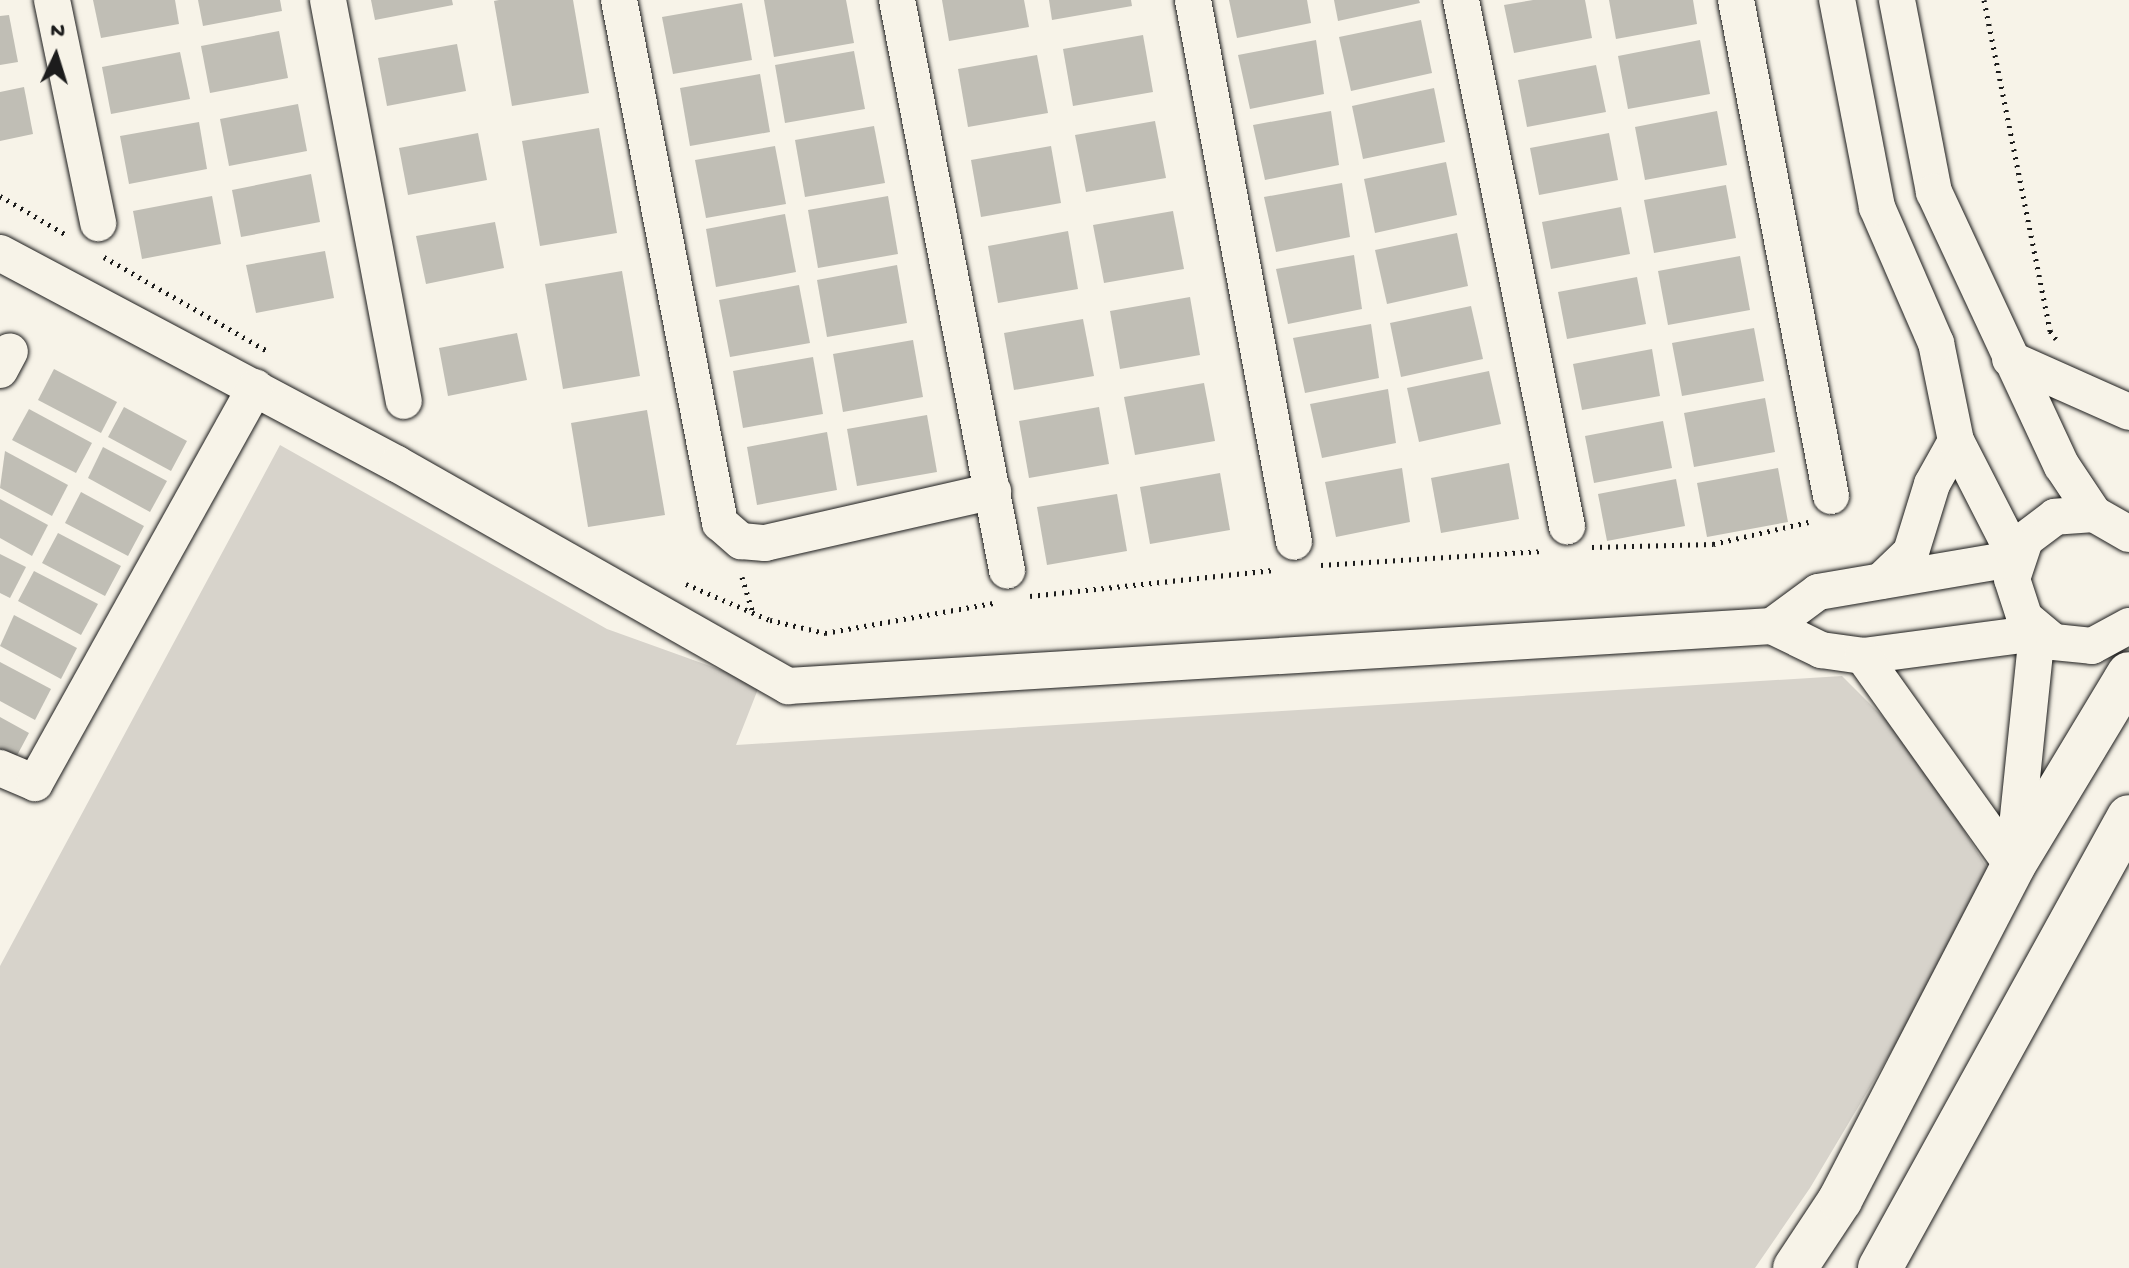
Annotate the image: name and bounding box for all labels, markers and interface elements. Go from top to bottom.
north arrow [16,16,96,96]
text: N [50,19,66,46]

